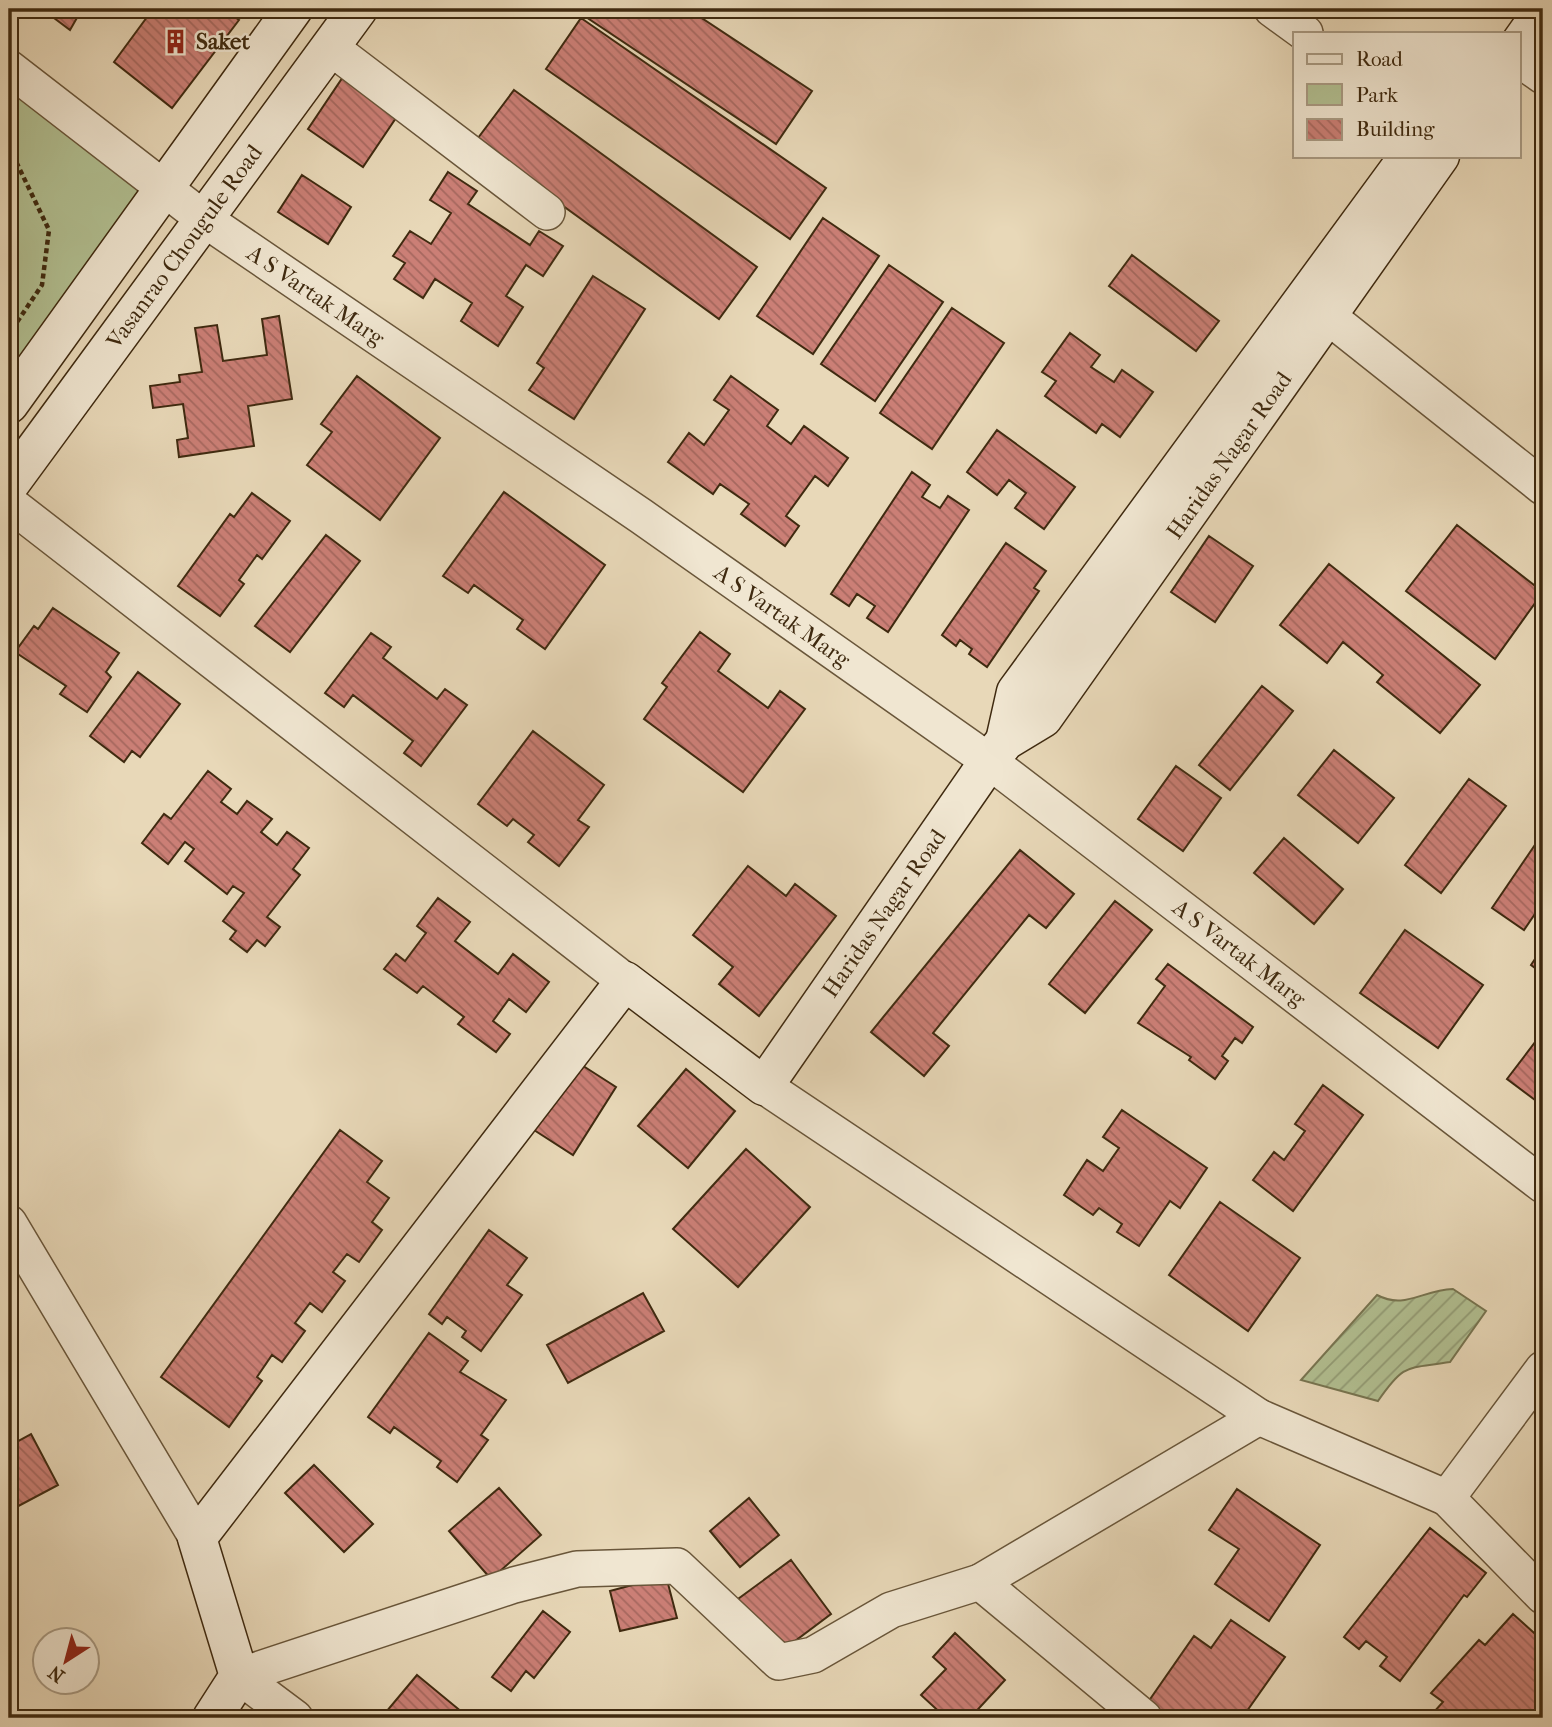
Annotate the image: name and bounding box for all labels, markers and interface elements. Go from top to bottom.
building icon: Saket [162,27,190,55]
place label: Saket [196,28,250,55]
legend [1293,32,1520,158]
text: Road [1356,47,1403,71]
text: Park [1356,83,1398,107]
text: Building [1356,117,1435,141]
street label: Vasanrao Chougule Road [100,139,268,354]
street label: A S Vartak Marg [241,238,390,352]
street label: Haridas Nagar Road [1160,366,1297,544]
street label: A S Vartak Marg [708,558,856,673]
street label: Haridas Nagar Road [816,824,951,1002]
street label: A S Vartak Marg [1167,893,1312,1013]
north arrow [32,1626,102,1696]
text: N [44,1660,69,1687]

